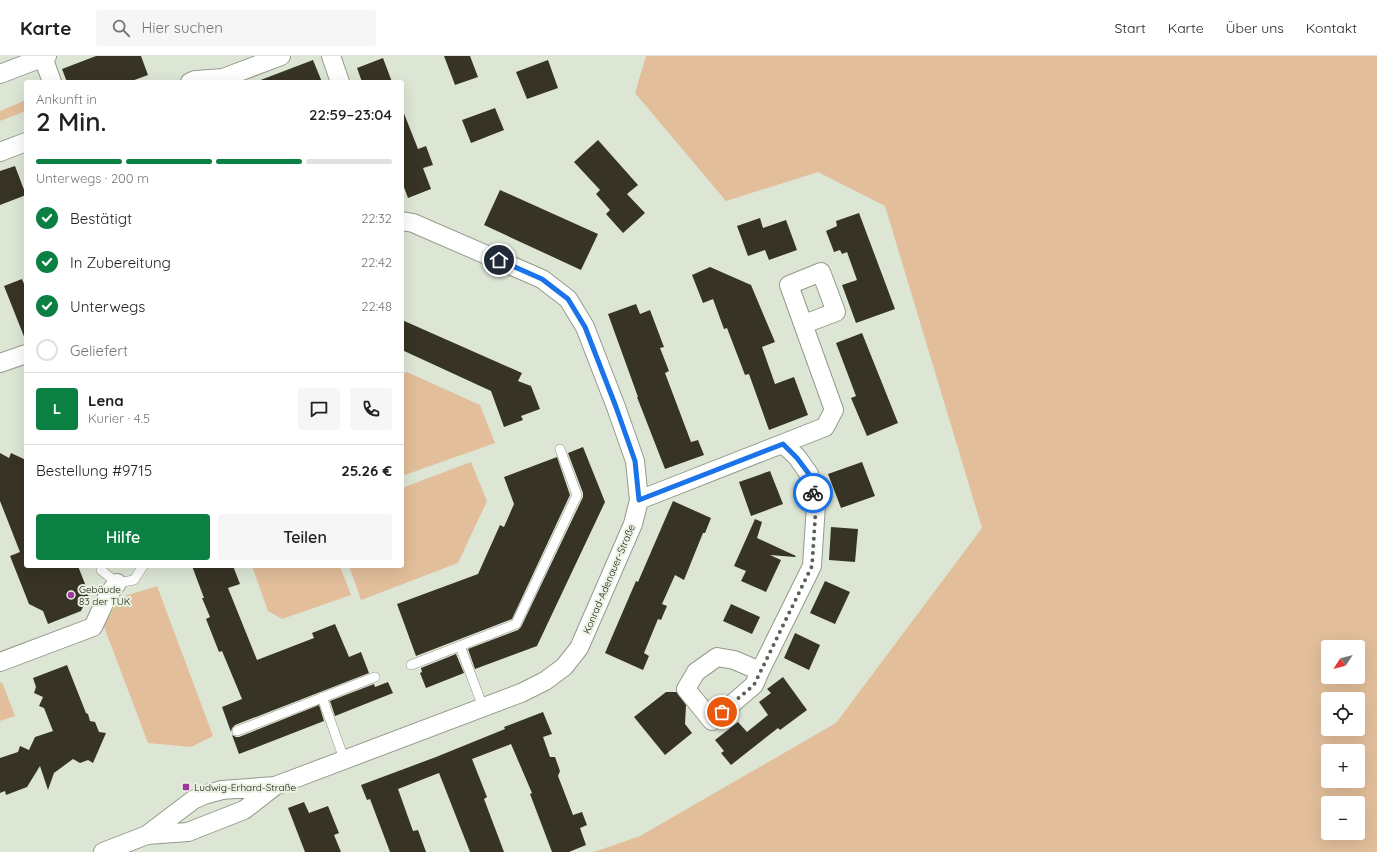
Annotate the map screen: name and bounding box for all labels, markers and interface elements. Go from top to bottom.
search box [96,10,376,46]
text: Karte [20,16,72,40]
icon: search [110,17,132,39]
text: Hier suchen [142,18,223,37]
text: Start [1114,19,1146,37]
text: Karte [1168,19,1204,37]
text: Über uns [1226,19,1284,37]
text: Kontakt [1306,19,1357,37]
text: Ankunft in [36,91,97,107]
text: 2 Min. [36,105,106,138]
text: 22:59–23:04 [309,105,392,124]
text: Unterwegs · 200 m [36,170,149,186]
icon: check [36,207,58,229]
text: Bestätigt [70,209,132,228]
text: 22:32 [361,210,392,226]
pin [482,243,516,277]
icon: home [488,249,510,271]
icon: check [36,251,58,273]
text: In Zubereitung [70,253,171,272]
text: 22:42 [361,254,392,270]
icon: check [36,295,58,317]
text: Unterwegs [70,297,145,316]
text: 22:48 [361,298,392,314]
text: Geliefert [70,341,128,360]
button: chat [298,388,340,430]
button: phone [350,388,392,430]
text: Lena [88,391,124,410]
text: L [53,399,61,418]
text: Kurier · 4.5 [88,410,150,426]
text: Bestellung #9715 [36,461,152,480]
text: 25.26 € [341,461,392,480]
courier [793,473,833,513]
icon: bike [802,482,824,504]
button: Hilfe [36,514,210,560]
button: Teilen [218,514,392,560]
street label: Konrad-Adenauer-Straße [580,522,638,636]
place label: Gebäude 83 der TUK [79,583,131,608]
marker: Gebäude 83 der TUK [66,590,76,600]
north arrow [1321,640,1365,684]
map controls [1321,640,1365,840]
button: locate [1321,692,1365,736]
pin [705,695,739,729]
icon: bag [711,701,733,723]
button: + [1321,744,1365,788]
place label: Ludwig-Erhard-Straße [194,781,297,794]
marker: Ludwig-Erhard-Straße [181,782,191,792]
button: − [1321,796,1365,840]

